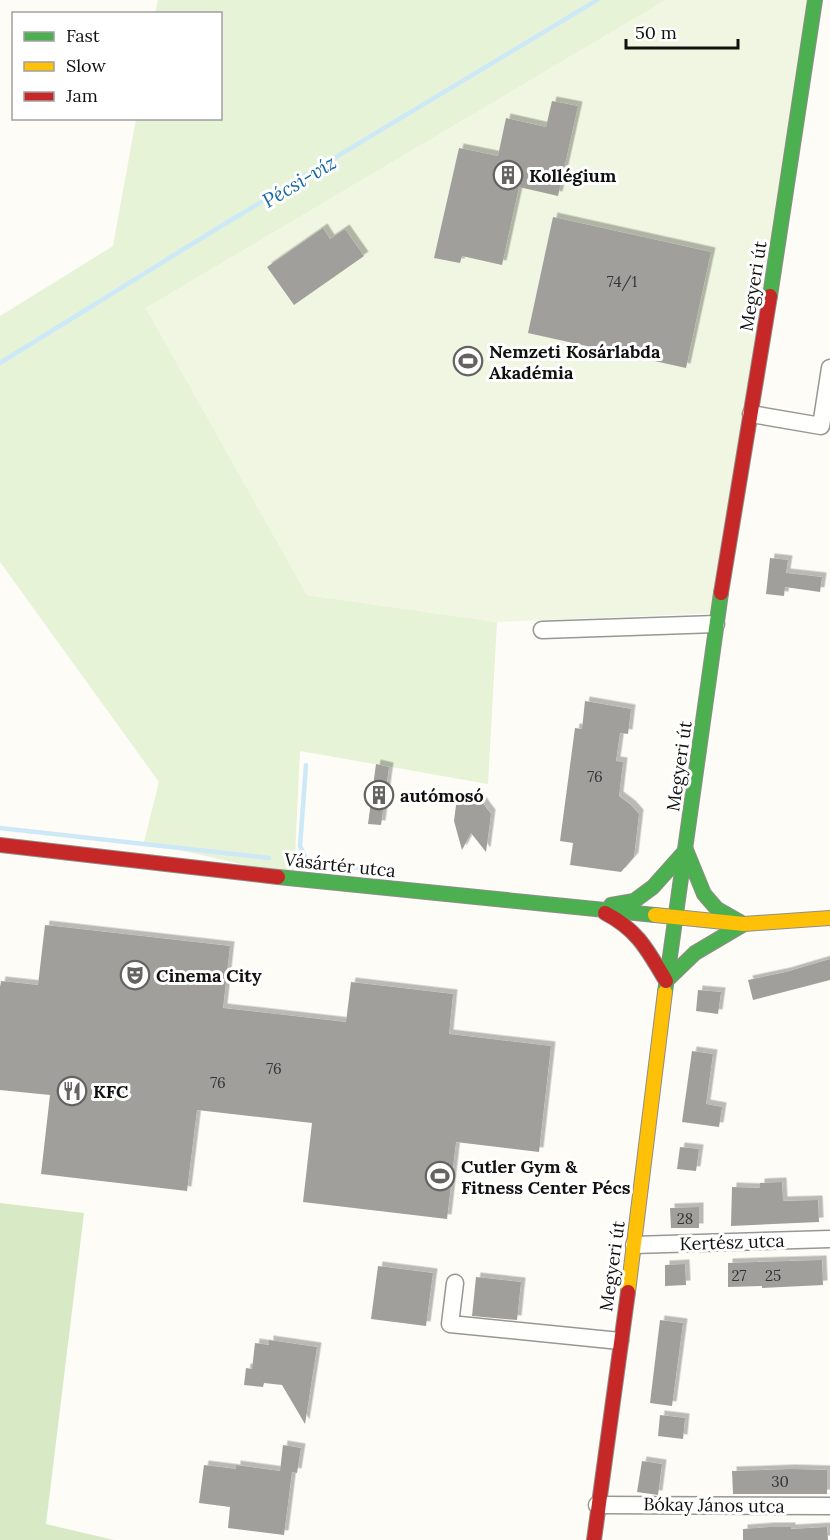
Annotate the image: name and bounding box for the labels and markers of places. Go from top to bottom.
building icon: Kollégium [492,159,524,191]
place label: Kollégium [529,164,617,187]
place label: Nemzeti Kosárlabda Akadémia [489,340,661,384]
sports icon: Nemzeti Kosárlabda Akadémia [452,345,484,377]
building icon: autómosó [363,779,395,811]
place label: autómosó [400,784,484,807]
theatre icon: Cinema City [119,959,151,991]
place label: Cinema City [156,964,262,987]
restaurant icon: KFC [56,1075,88,1107]
place label: KFC [93,1080,129,1103]
place label: Cutler Gym & Fitness Center Pécs [461,1155,631,1199]
sports icon: Cutler Gym & Fitness Center Pécs [424,1160,456,1192]

